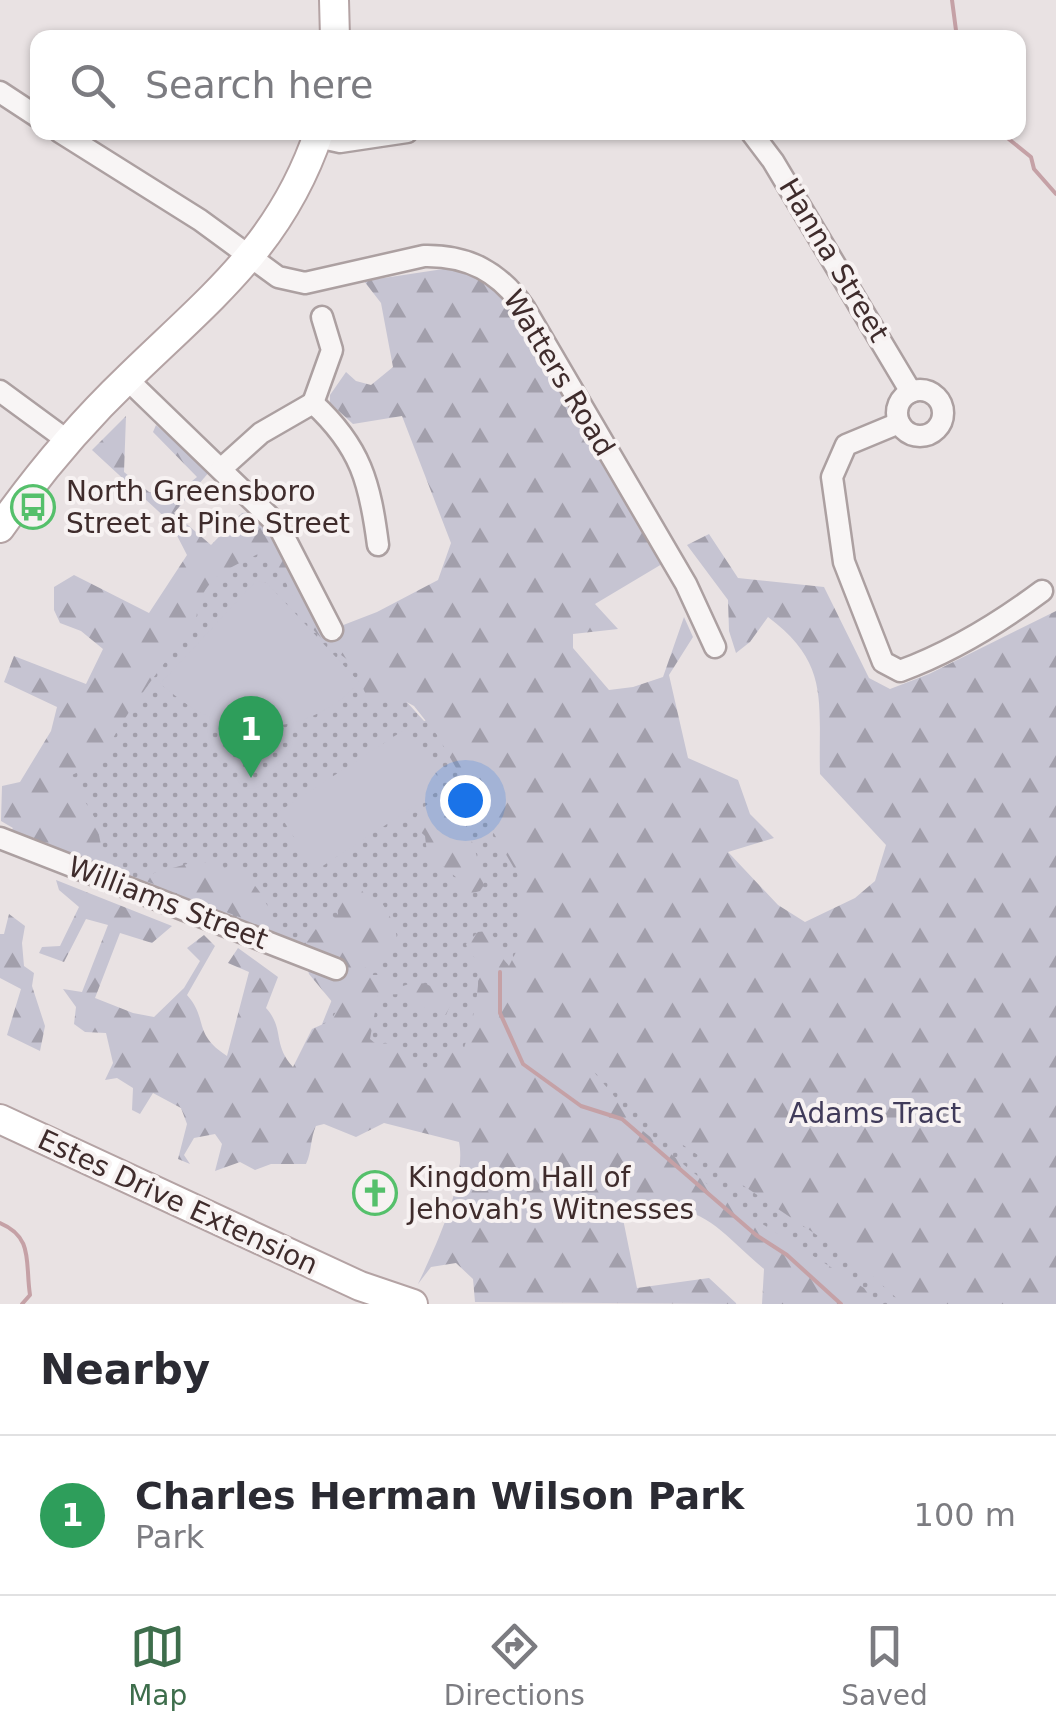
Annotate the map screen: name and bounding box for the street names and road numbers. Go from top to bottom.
street label: Hanna Street [772,172,896,348]
street label: Watters Road [497,284,621,462]
street label: Williams Street [63,850,273,956]
street label: Estes Drive Extension [33,1123,323,1281]

